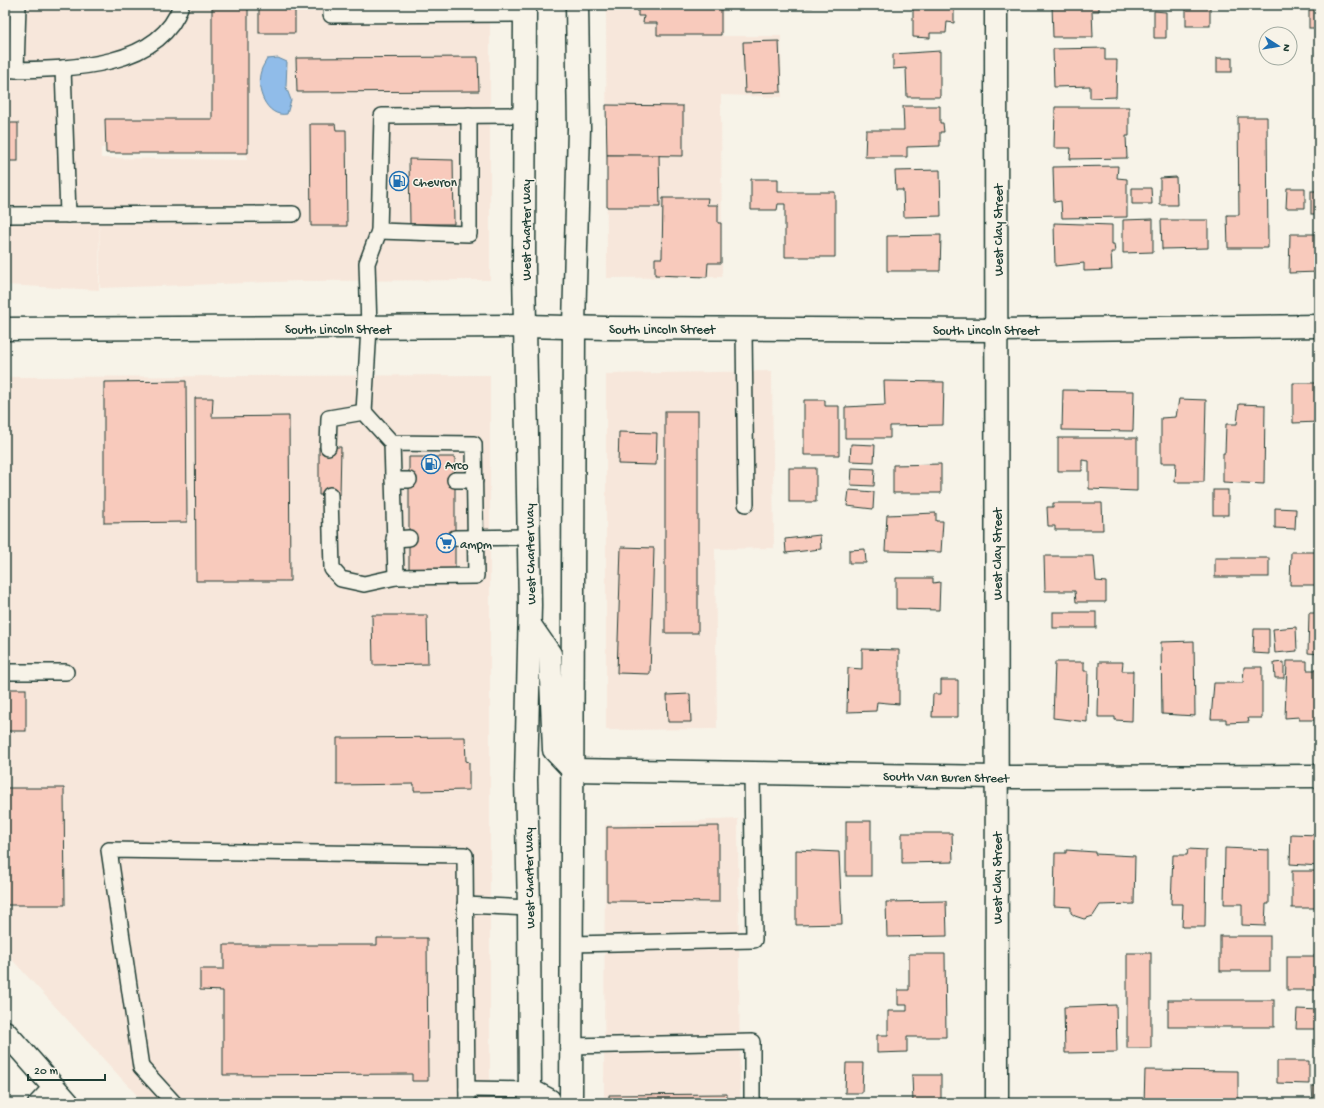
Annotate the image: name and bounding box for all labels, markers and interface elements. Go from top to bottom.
north arrow [1258,26,1298,66]
text: N [1279,43,1292,52]
fuel station icon: Chevron [388,170,410,192]
place label: Chevron [413,176,458,191]
street label: West Charter Way [520,179,535,281]
street label: West Clay Street [992,182,1007,276]
street label: South Lincoln Street [285,323,393,338]
street label: South Lincoln Street [609,323,717,338]
street label: South Lincoln Street [933,324,1041,339]
fuel station icon: Arco [420,453,442,475]
place label: Arco [445,459,469,474]
street label: West Charter Way [523,503,540,605]
street label: West Clay Street [991,506,1006,600]
supermarket icon: ampm [435,532,457,554]
place label: ampm [460,538,492,553]
street label: South Van Buren Street [883,770,1011,787]
street label: West Charter Way [522,827,539,929]
street label: West Clay Street [991,830,1006,924]
scale bar [28,1056,105,1082]
text: 20 m [34,1065,59,1079]

